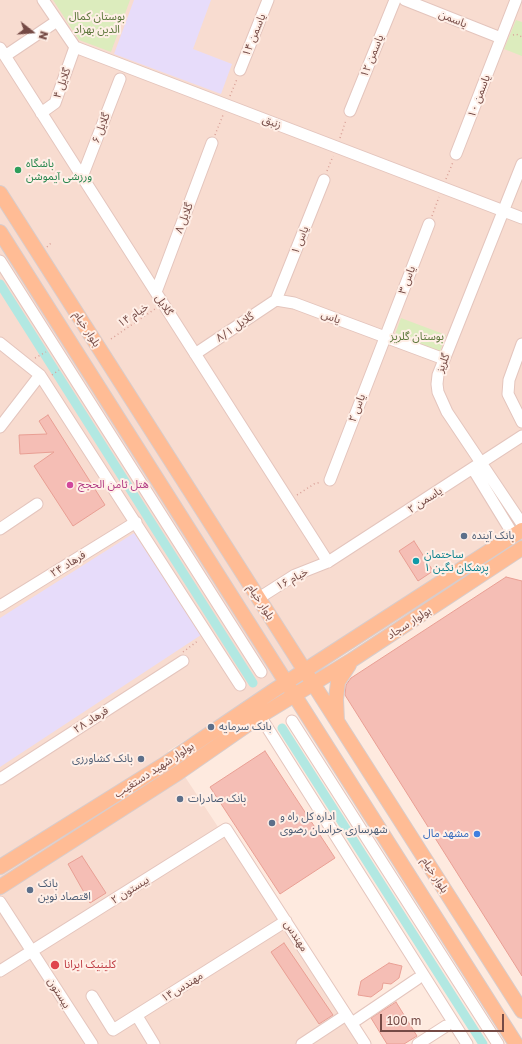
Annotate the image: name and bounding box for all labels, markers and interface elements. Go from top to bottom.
street label: یاسمن [437,7,469,31]
park label: بوستان کمال الدین بهزاد [69,10,125,36]
north arrow [12,12,52,52]
street label: یاسمن ۱۴ [239,12,269,58]
text: N [37,30,51,42]
street label: یاسمن ۱۲ [357,33,387,79]
street label: گلایل ۴ [50,66,74,100]
street label: یاسمن ۱۰ [465,73,493,119]
street label: گلایل ۶ [89,111,113,145]
street label: زنبق [261,112,283,132]
place label: باشگاه ورزشی آیموشن [26,157,92,183]
marker: باشگاه ورزشی آیموشن [13,165,23,175]
street label: گلایل ۸ [172,201,196,235]
street label: یاس ۱ [288,224,312,256]
street label: یاس ۳ [396,264,418,296]
street label: گلایل [152,292,176,318]
street label: خیام ۱۴ [115,300,151,330]
street label: یاس [319,307,343,327]
street label: بلوار خیام [71,309,103,349]
street label: گلایل ۸/۱ [213,309,257,345]
park label: بوستان گلریز [390,330,444,344]
street label: گلریز [433,352,453,374]
street label: یاس ۲ [346,392,368,424]
place label: هتل ثامن الحجج [78,478,149,492]
marker: هتل ثامن الحجج [65,480,75,490]
street label: یاسمن ۲ [405,484,445,516]
place label: بانک آینده [472,529,515,543]
marker: بانک آینده [459,531,469,541]
street label: فرهاد ۲۴ [48,548,88,580]
place label: ساختمان پزشکان نگین ۱ [424,548,489,574]
marker: ساختمان پزشکان نگین ۱ [411,556,421,566]
street label: خیام ۱۶ [274,565,310,593]
street label: بلوار خیام [245,582,277,622]
street label: بولوار سجاد [385,604,433,642]
street label: فرهاد ۲۸ [71,704,111,736]
place label: بانک سرمایه [219,720,272,734]
marker: بانک سرمایه [206,722,216,732]
street label: بولوار شهید دستغیب [112,739,196,801]
place label: بانک کشاورزی [72,752,133,766]
marker: بانک کشاورزی [136,754,146,764]
place label: بانک صادرات [188,792,246,806]
marker: بانک صادرات [175,794,185,804]
place label: اداره کل راه و شهرسازی خراسان رضوی [280,810,388,836]
marker: اداره کل راه و شهرسازی خراسان رضوی [267,818,277,828]
place label: مشهد مال [423,827,469,841]
marker: مشهد مال [472,829,482,839]
street label: بلوار خیام [419,855,451,895]
street label: بیستون ۲ [109,873,151,907]
place label: بانک اقتصاد نوین [38,877,91,903]
marker: بانک اقتصاد نوین [25,885,35,895]
street label: مهندس [281,918,311,954]
place label: کلینیک ایرانا [64,958,116,972]
marker: کلینیک ایرانا [49,959,61,971]
street label: مهندس۱۴ [159,969,205,1005]
street label: بیستون [45,975,73,1011]
scale bar [382,1006,506,1032]
text: 100 m [387,1013,421,1028]

